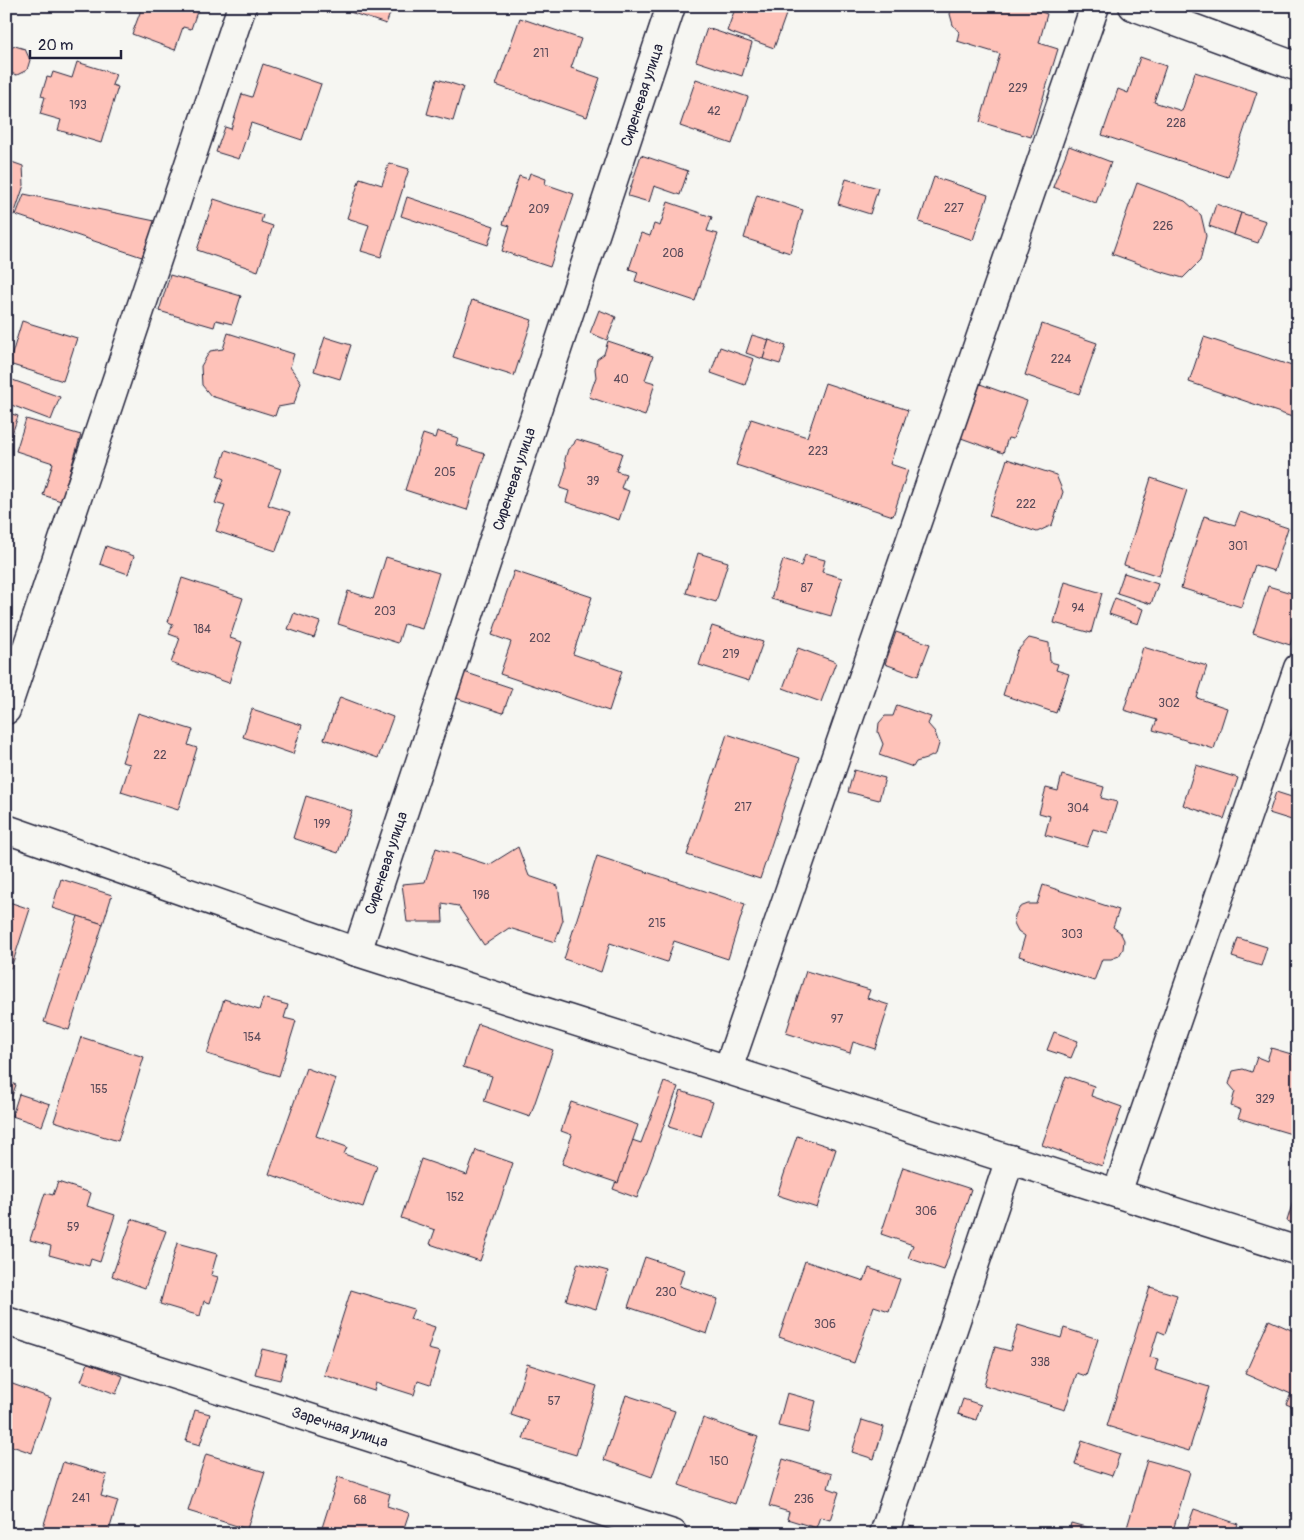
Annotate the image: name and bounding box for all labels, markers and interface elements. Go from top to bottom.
scale bar [30,28,121,60]
text: 20 m [38,36,73,55]
street label: Сиреневая улица [617,41,668,149]
house number: 211 [533,46,549,61]
house number: 229 [1008,81,1028,96]
house number: 193 [69,98,87,113]
house number: 42 [707,104,721,119]
house number: 228 [1166,116,1186,131]
house number: 227 [944,201,965,216]
house number: 209 [528,202,550,217]
house number: 226 [1153,219,1173,234]
house number: 208 [663,246,683,261]
house number: 224 [1051,352,1071,367]
house number: 40 [613,372,629,387]
street label: Сиреневая улица [489,425,540,533]
house number: 223 [808,444,828,459]
house number: 205 [434,465,456,480]
house number: 39 [587,474,599,489]
house number: 222 [1016,497,1036,512]
house number: 301 [1228,539,1248,554]
house number: 87 [801,581,814,596]
house number: 94 [1071,601,1085,616]
house number: 203 [374,604,396,619]
house number: 184 [193,622,211,637]
house number: 202 [529,631,551,646]
house number: 219 [722,647,740,662]
house number: 302 [1158,696,1180,711]
house number: 22 [153,748,167,763]
house number: 217 [734,800,753,815]
house number: 304 [1067,801,1089,816]
street label: Сиреневая улица [361,809,412,917]
house number: 199 [313,817,331,832]
house number: 198 [473,888,489,903]
house number: 215 [648,916,666,931]
house number: 303 [1061,927,1083,942]
house number: 97 [831,1012,844,1027]
house number: 154 [243,1030,261,1045]
house number: 155 [90,1082,108,1097]
house number: 329 [1255,1092,1275,1107]
house number: 152 [446,1190,464,1205]
house number: 306 [915,1204,937,1219]
house number: 59 [67,1220,79,1235]
house number: 230 [655,1285,677,1300]
house number: 306 [814,1317,836,1332]
house number: 338 [1030,1355,1050,1370]
house number: 57 [548,1394,561,1409]
street label: Заречная улица [289,1403,390,1452]
house number: 150 [709,1454,729,1469]
house number: 241 [72,1491,90,1506]
house number: 236 [794,1492,814,1507]
house number: 68 [353,1493,367,1508]

